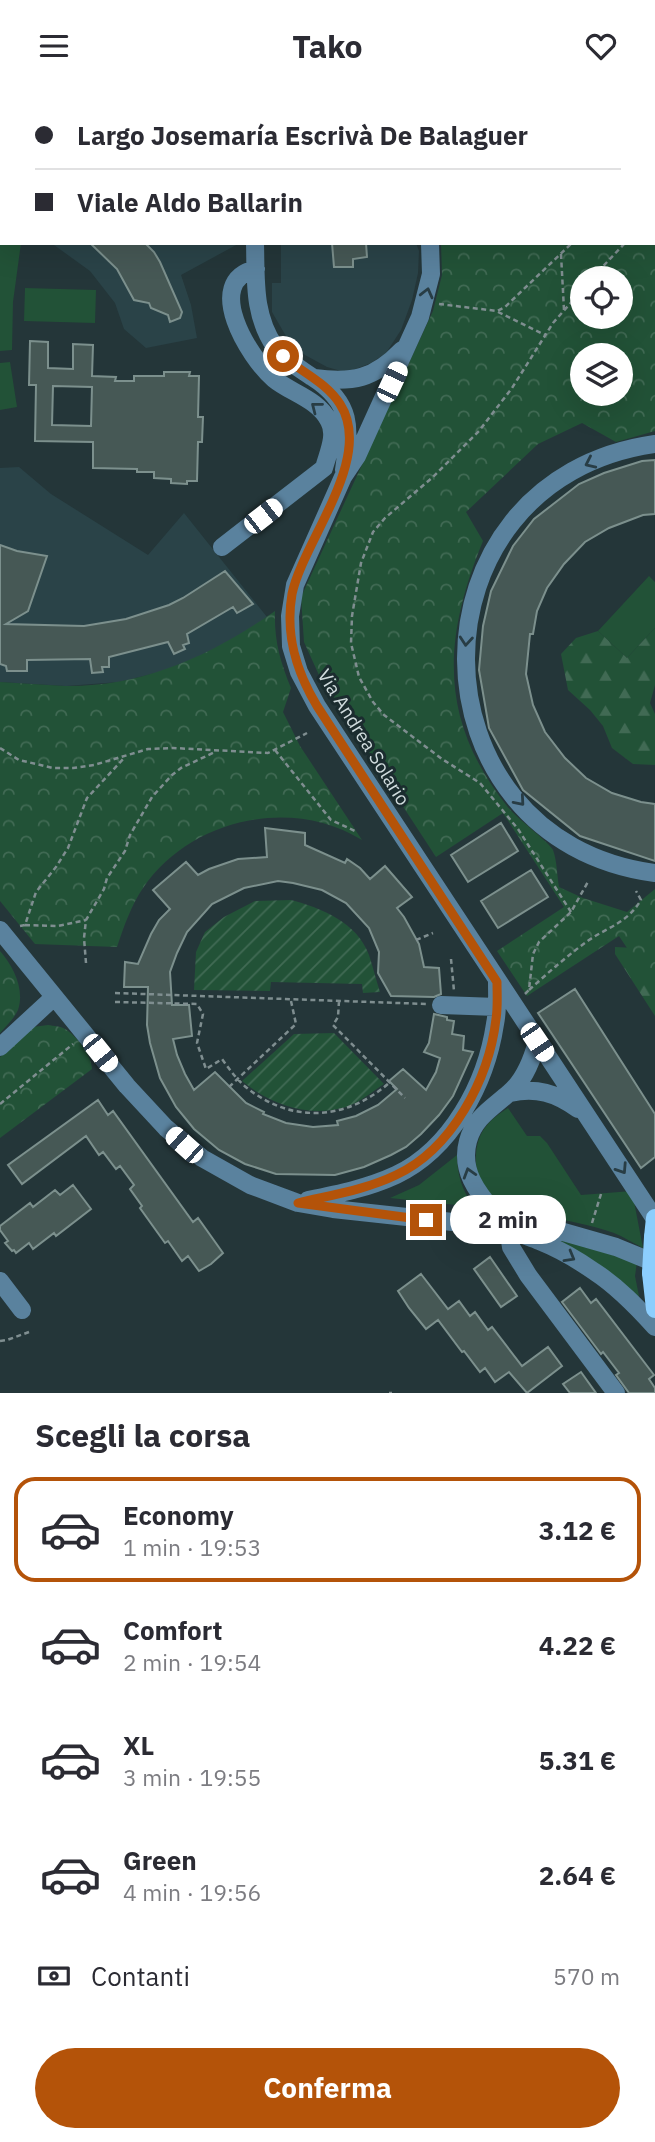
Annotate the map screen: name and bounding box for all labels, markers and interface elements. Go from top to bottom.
text: Tako [292,25,363,67]
icon: menu [35,27,73,65]
icon: heart [582,27,620,65]
text: Largo Josemaría Escrivà De Balaguer [77,118,528,152]
text: Viale Aldo Ballarin [77,185,303,219]
map controls [570,266,633,406]
button: locate [570,266,633,329]
one-way arrow [419,287,433,299]
route start [267,340,299,372]
button: layers [570,343,633,406]
car [374,359,411,405]
one-way arrow [311,403,324,416]
one-way arrow [585,455,597,469]
car [240,495,287,537]
one-way arrow [459,636,474,647]
street label: Via Andrea Solario [312,664,416,810]
one-way arrow [512,793,524,806]
car [517,1019,558,1065]
car [79,1030,122,1076]
car [162,1123,207,1167]
one-way arrow [614,1161,626,1174]
one-way arrow [463,1167,478,1179]
callout: 2 min [450,1195,566,1245]
route end [410,1204,442,1236]
text: 2 min [478,1204,538,1234]
one-way arrow [562,1249,575,1262]
text: Scegli la corsa [35,1414,251,1456]
icon: car [39,1498,102,1561]
text: Economy [123,1498,234,1532]
text: 3.12 € [539,1513,616,1547]
text: 1 min · 19:53 [123,1532,261,1562]
icon: car [39,1613,102,1676]
text: Comfort [123,1613,222,1647]
text: 4.22 € [539,1628,616,1662]
text: 2 min · 19:54 [123,1647,261,1677]
icon: car [39,1728,102,1791]
text: XL [123,1728,154,1762]
text: 5.31 € [539,1743,616,1777]
text: 3 min · 19:55 [123,1762,261,1792]
icon: car [39,1843,102,1906]
text: Green [123,1843,197,1877]
text: 2.64 € [539,1858,616,1892]
text: 4 min · 19:56 [123,1877,261,1907]
icon: cash [35,1957,73,1995]
text: Contanti [91,1959,190,1993]
text: 570 m [553,1961,620,1991]
button: Conferma [35,2048,620,2128]

